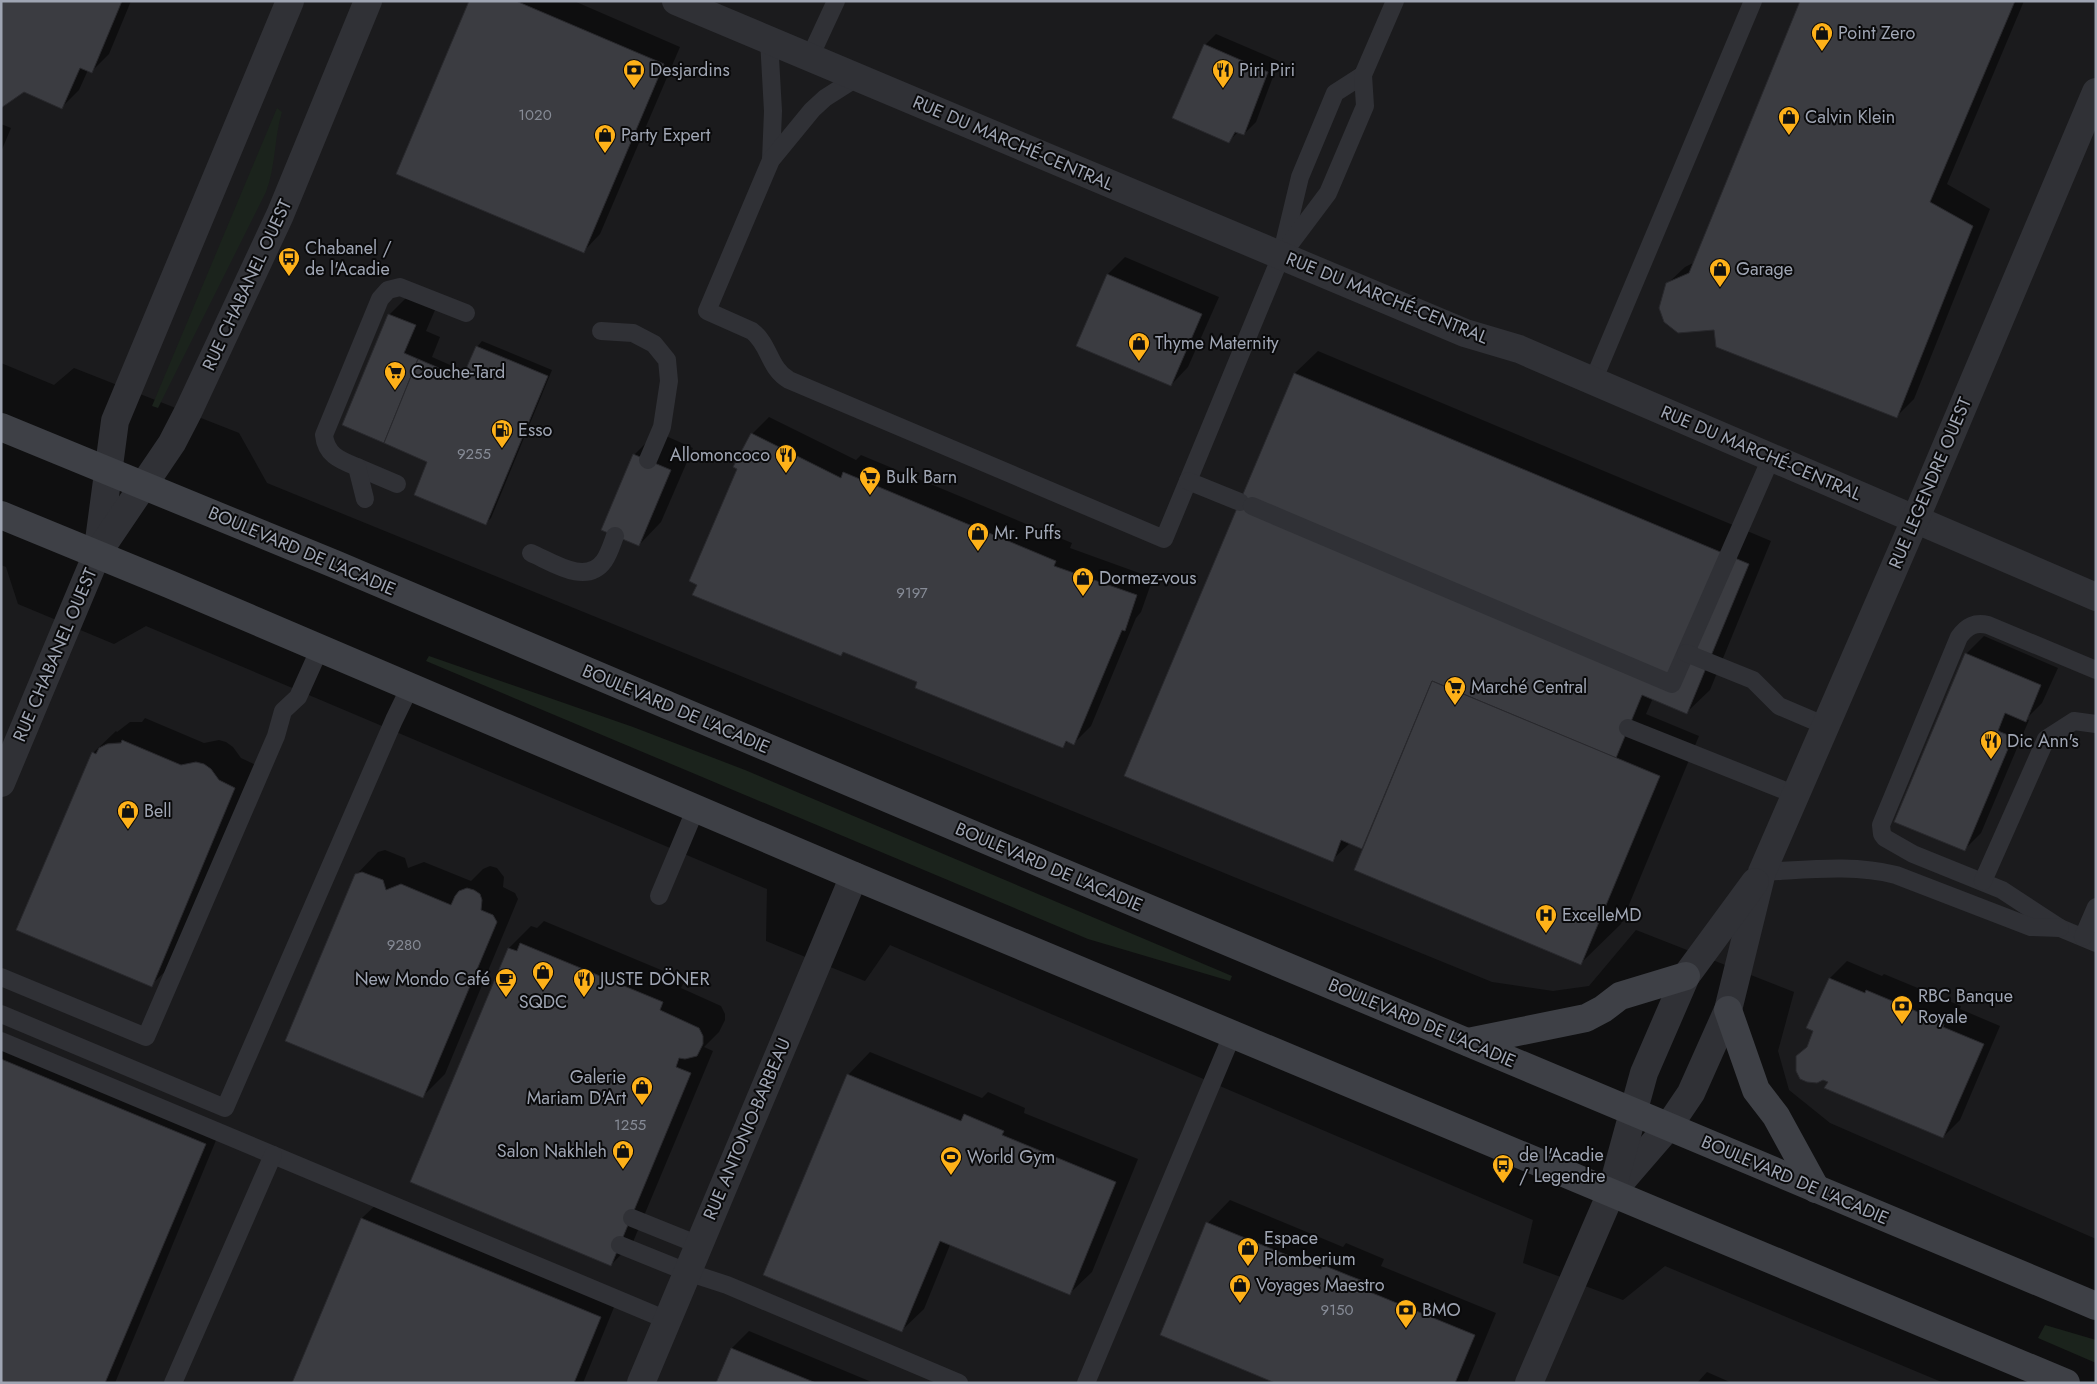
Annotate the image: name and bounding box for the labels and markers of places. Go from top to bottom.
place label: Point Zero [1838,20,1915,46]
shop icon: Point Zero [1810,21,1834,52]
place label: Desjardins [650,57,730,83]
place label: Piri Piri [1239,57,1295,83]
bank icon: Desjardins [622,58,646,89]
restaurant icon: Piri Piri [1211,58,1235,89]
place label: Calvin Klein [1805,104,1895,130]
shop icon: Calvin Klein [1777,105,1801,136]
place label: Party Expert [621,122,711,148]
shop icon: Party Expert [593,123,617,154]
place label: Chabanel / de l'Acadie [305,235,392,282]
bus stop icon: Chabanel / de l'Acadie [277,246,301,277]
place label: Garage [1736,256,1793,282]
shop icon: Garage [1708,257,1732,288]
place label: Thyme Maternity [1155,330,1279,356]
shop icon: Thyme Maternity [1127,331,1151,362]
place label: Couche-Tard [411,359,505,385]
supermarket icon: Couche-Tard [383,360,407,391]
place label: Esso [518,417,552,443]
fuel station icon: Esso [490,418,514,449]
place label: Allomoncoco [670,442,770,468]
restaurant icon: Allomoncoco [774,443,798,474]
place label: Bulk Barn [886,464,957,490]
supermarket icon: Bulk Barn [858,465,882,496]
place label: Mr. Puffs [994,520,1061,546]
shop icon: Mr. Puffs [966,521,990,552]
place label: Dormez-vous [1099,565,1197,591]
shop icon: Dormez-vous [1071,566,1095,597]
place label: Marché Central [1471,674,1587,700]
supermarket icon: Marché Central [1443,675,1467,706]
place label: Dic Ann's [2007,728,2079,754]
restaurant icon: Dic Ann's [1979,729,2003,760]
place label: Bell [144,798,172,824]
shop icon: Bell [116,799,140,830]
place label: ExcelleMD [1562,902,1641,928]
hospital icon: ExcelleMD [1534,903,1558,934]
shop icon: SQDC [531,960,555,991]
place label: New Mondo Café [355,966,490,992]
place label: JUSTE DÖNER [598,966,710,992]
cafe icon: New Mondo Café [494,967,518,998]
restaurant icon: JUSTE DÖNER [572,967,596,998]
place label: RBC Banque Royale [1918,983,2013,1030]
place label: SQDC [519,989,567,1015]
bank icon: RBC Banque Royale [1890,994,1914,1025]
place label: Galerie Mariam D'Art [527,1064,627,1111]
shop icon: Galerie Mariam D'Art [630,1075,654,1106]
place label: Salon Nakhleh [497,1138,607,1164]
shop icon: Salon Nakhleh [611,1139,635,1170]
place label: de l'Acadie / Legendre [1519,1142,1605,1189]
place label: World Gym [967,1144,1055,1170]
sports icon: World Gym [939,1145,963,1176]
bus stop icon: de l'Acadie / Legendre [1491,1153,1515,1184]
place label: Espace Plomberium [1264,1225,1356,1272]
shop icon: Espace Plomberium [1236,1236,1260,1267]
place label: Voyages Maestro [1256,1272,1385,1298]
shop icon: Voyages Maestro [1228,1273,1252,1304]
place label: BMO [1422,1297,1461,1323]
bank icon: BMO [1394,1298,1418,1329]

